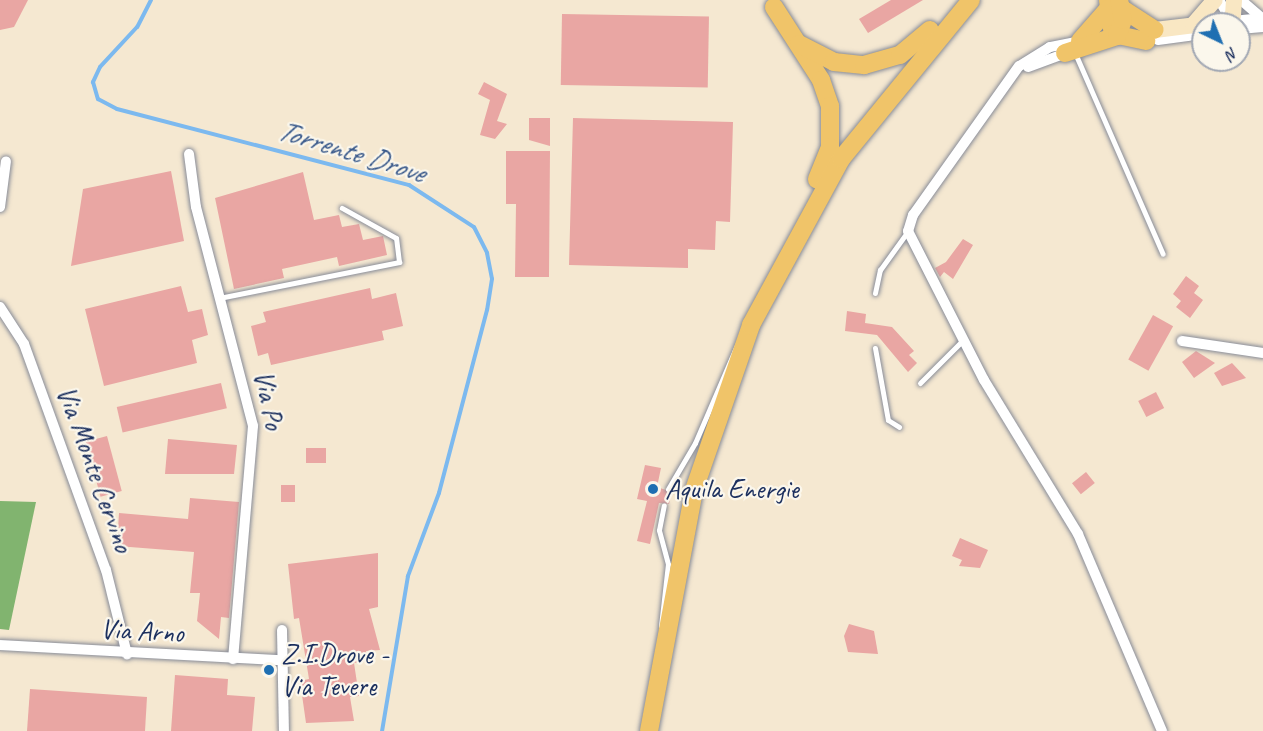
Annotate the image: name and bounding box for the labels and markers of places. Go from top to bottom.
place label: Aquila Energie [665,472,799,506]
marker: Aquila Energie [646,482,660,496]
place label: Z.I.Drove - Via Tevere [281,637,389,703]
marker: Z.I.Drove - Via Tevere [262,663,276,677]

